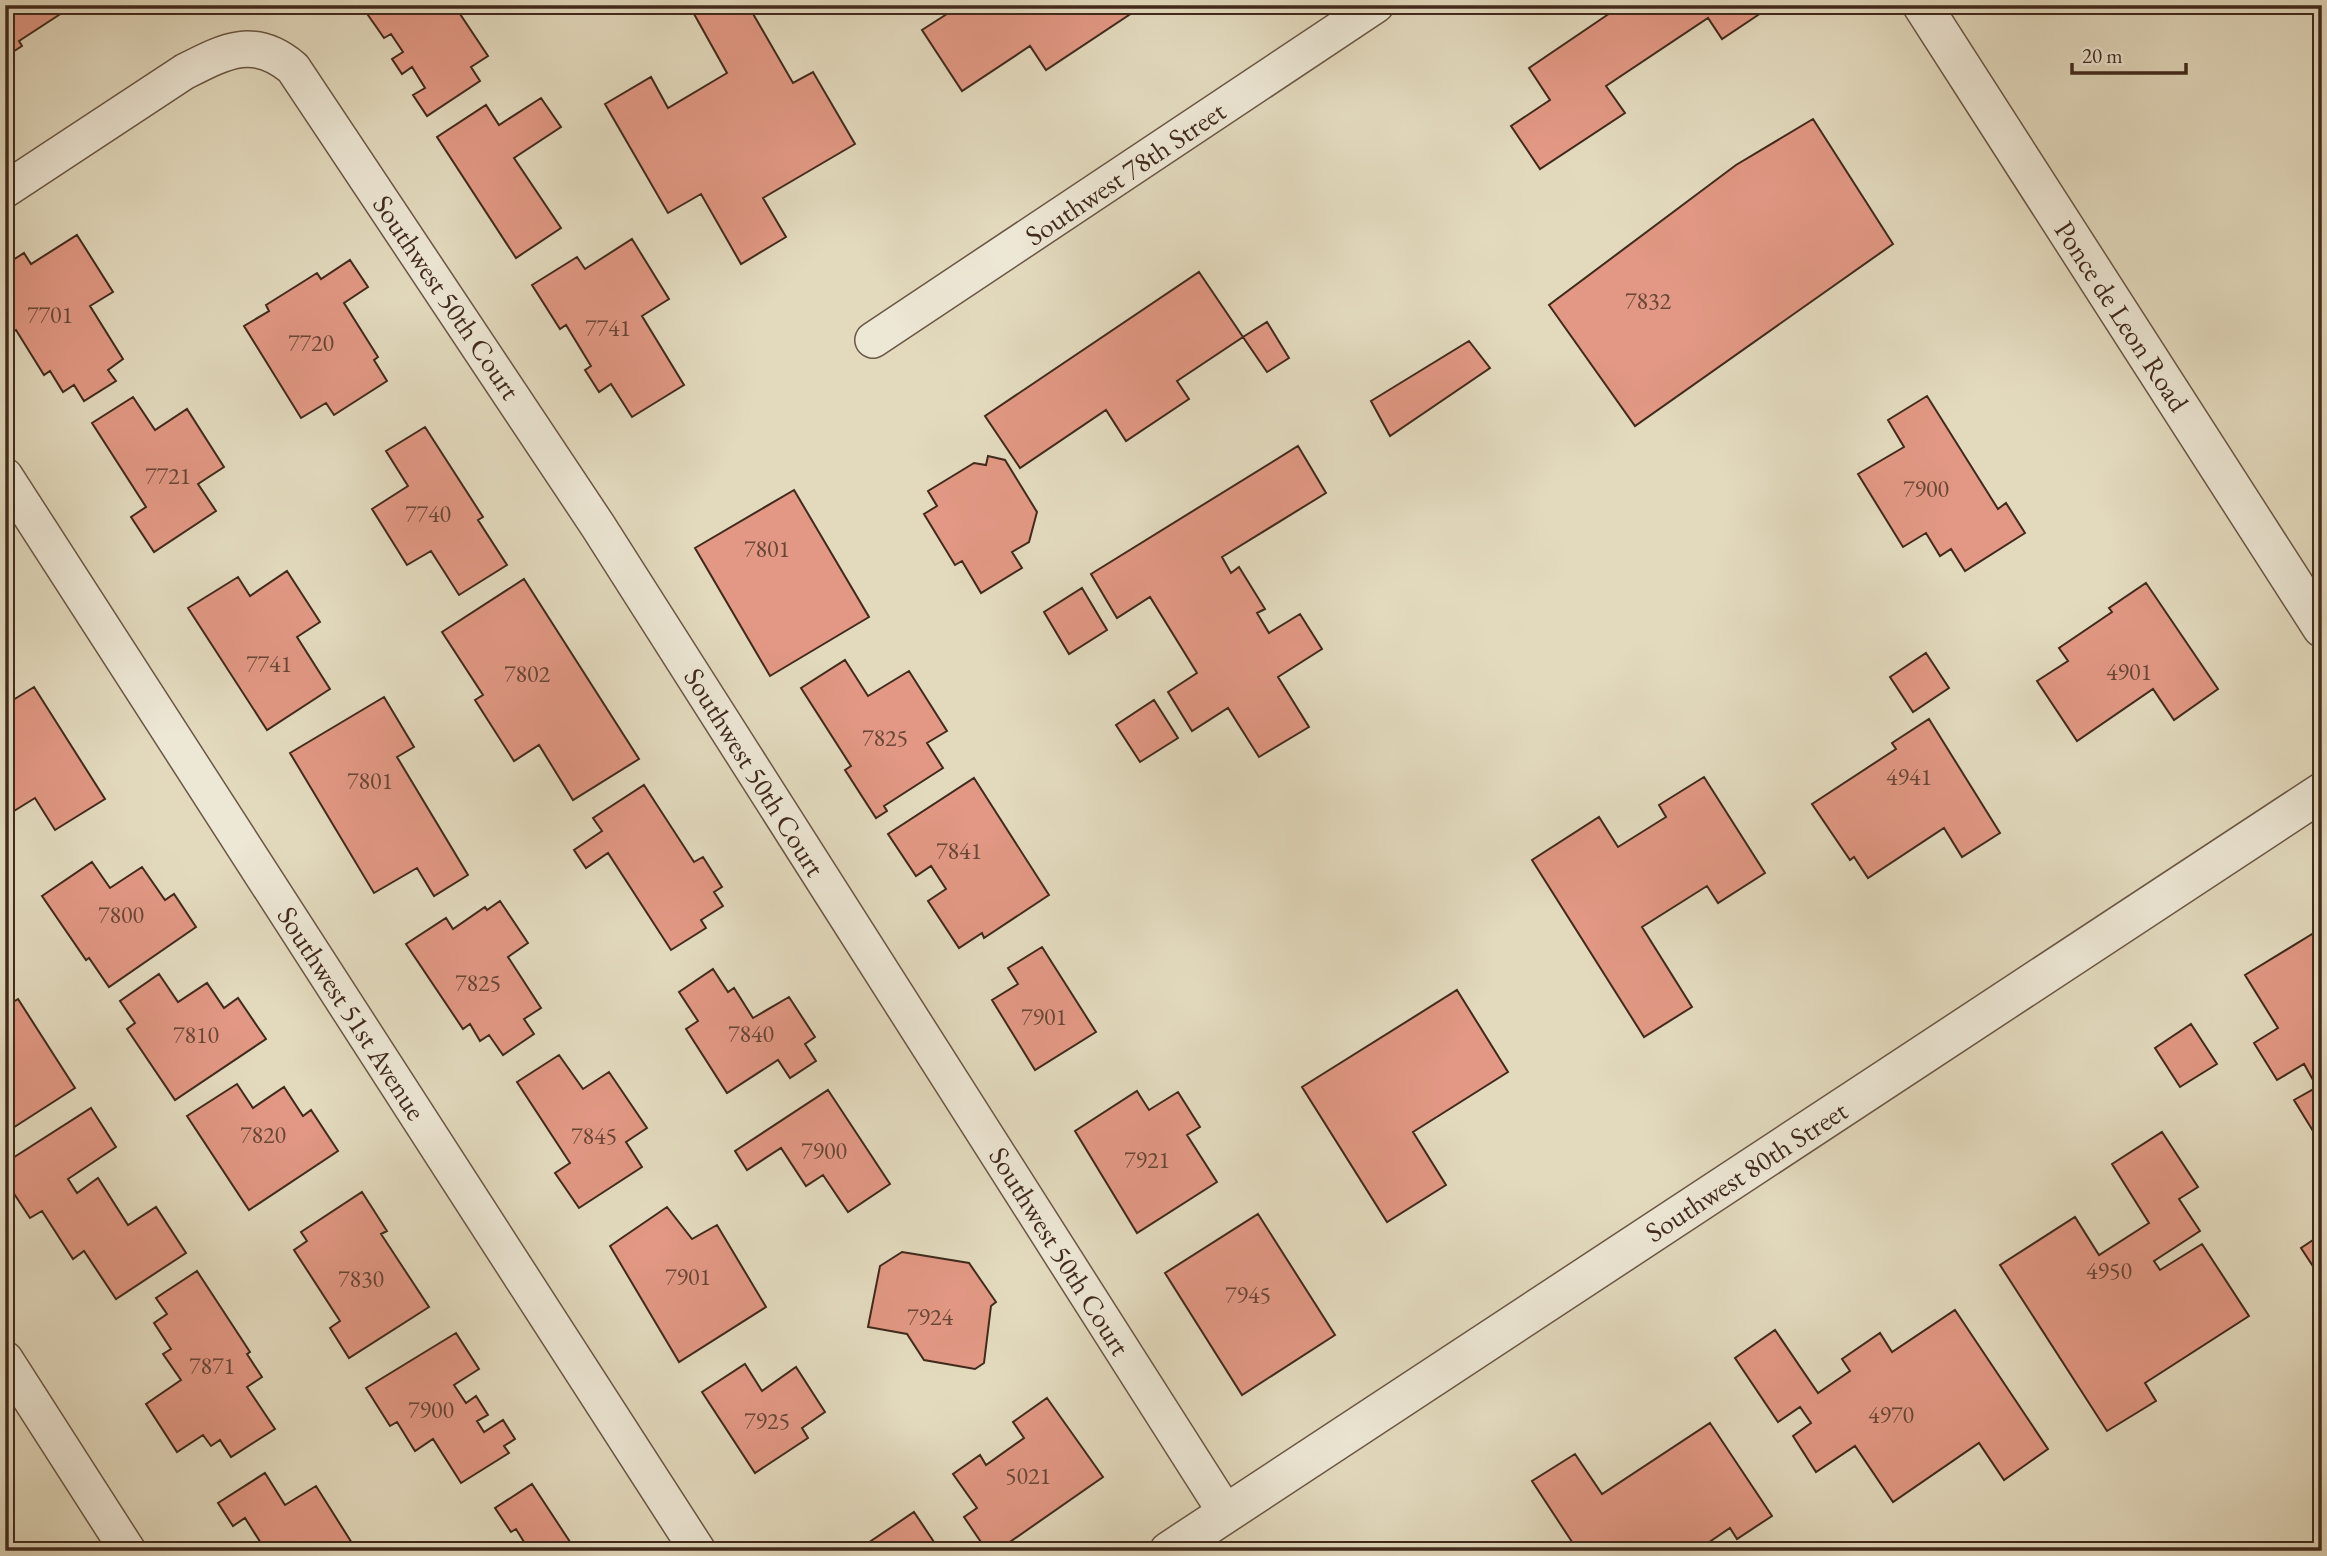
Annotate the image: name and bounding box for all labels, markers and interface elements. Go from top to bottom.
scale bar [2072,32,2185,76]
text: 20 m [2082,42,2123,69]
street label: Southwest 78th Street [1018,92,1232,253]
street label: Southwest 50th Court [365,188,529,406]
street label: Ponce de Leon Road [2047,214,2198,419]
house number: 7832 [1625,285,1672,316]
house number: 7701 [27,299,73,330]
house number: 7741 [585,312,631,343]
house number: 7720 [288,327,334,358]
house number: 7721 [145,460,191,491]
house number: 7900 [1903,473,1949,504]
house number: 7740 [405,498,451,529]
house number: 7801 [744,533,790,564]
house number: 7741 [246,648,292,679]
house number: 4901 [2106,656,2152,687]
house number: 7802 [504,658,551,689]
street label: Southwest 50th Court [676,661,834,883]
house number: 7825 [862,722,908,753]
house number: 4941 [1886,761,1932,792]
house number: 7801 [347,765,393,796]
house number: 7841 [936,835,982,866]
house number: 7800 [98,899,144,930]
street label: Southwest 51st Avenue [269,899,435,1127]
house number: 7825 [455,967,501,998]
house number: 7901 [1021,1001,1067,1032]
house number: 7840 [728,1018,774,1049]
house number: 7810 [173,1019,219,1050]
street label: Southwest 80th Street [1638,1092,1854,1250]
house number: 7820 [240,1119,286,1150]
house number: 7845 [571,1120,617,1151]
house number: 7900 [801,1135,847,1166]
street label: Southwest 50th Court [981,1140,1139,1362]
house number: 7921 [1124,1144,1170,1175]
house number: 4950 [2086,1255,2132,1286]
house number: 7901 [665,1261,711,1292]
house number: 7830 [338,1263,384,1294]
house number: 7945 [1225,1279,1271,1310]
house number: 7924 [907,1301,954,1332]
house number: 7871 [189,1350,235,1381]
house number: 7900 [408,1394,454,1425]
house number: 4970 [1868,1399,1914,1430]
house number: 7925 [744,1405,790,1436]
house number: 5021 [1005,1460,1051,1491]

